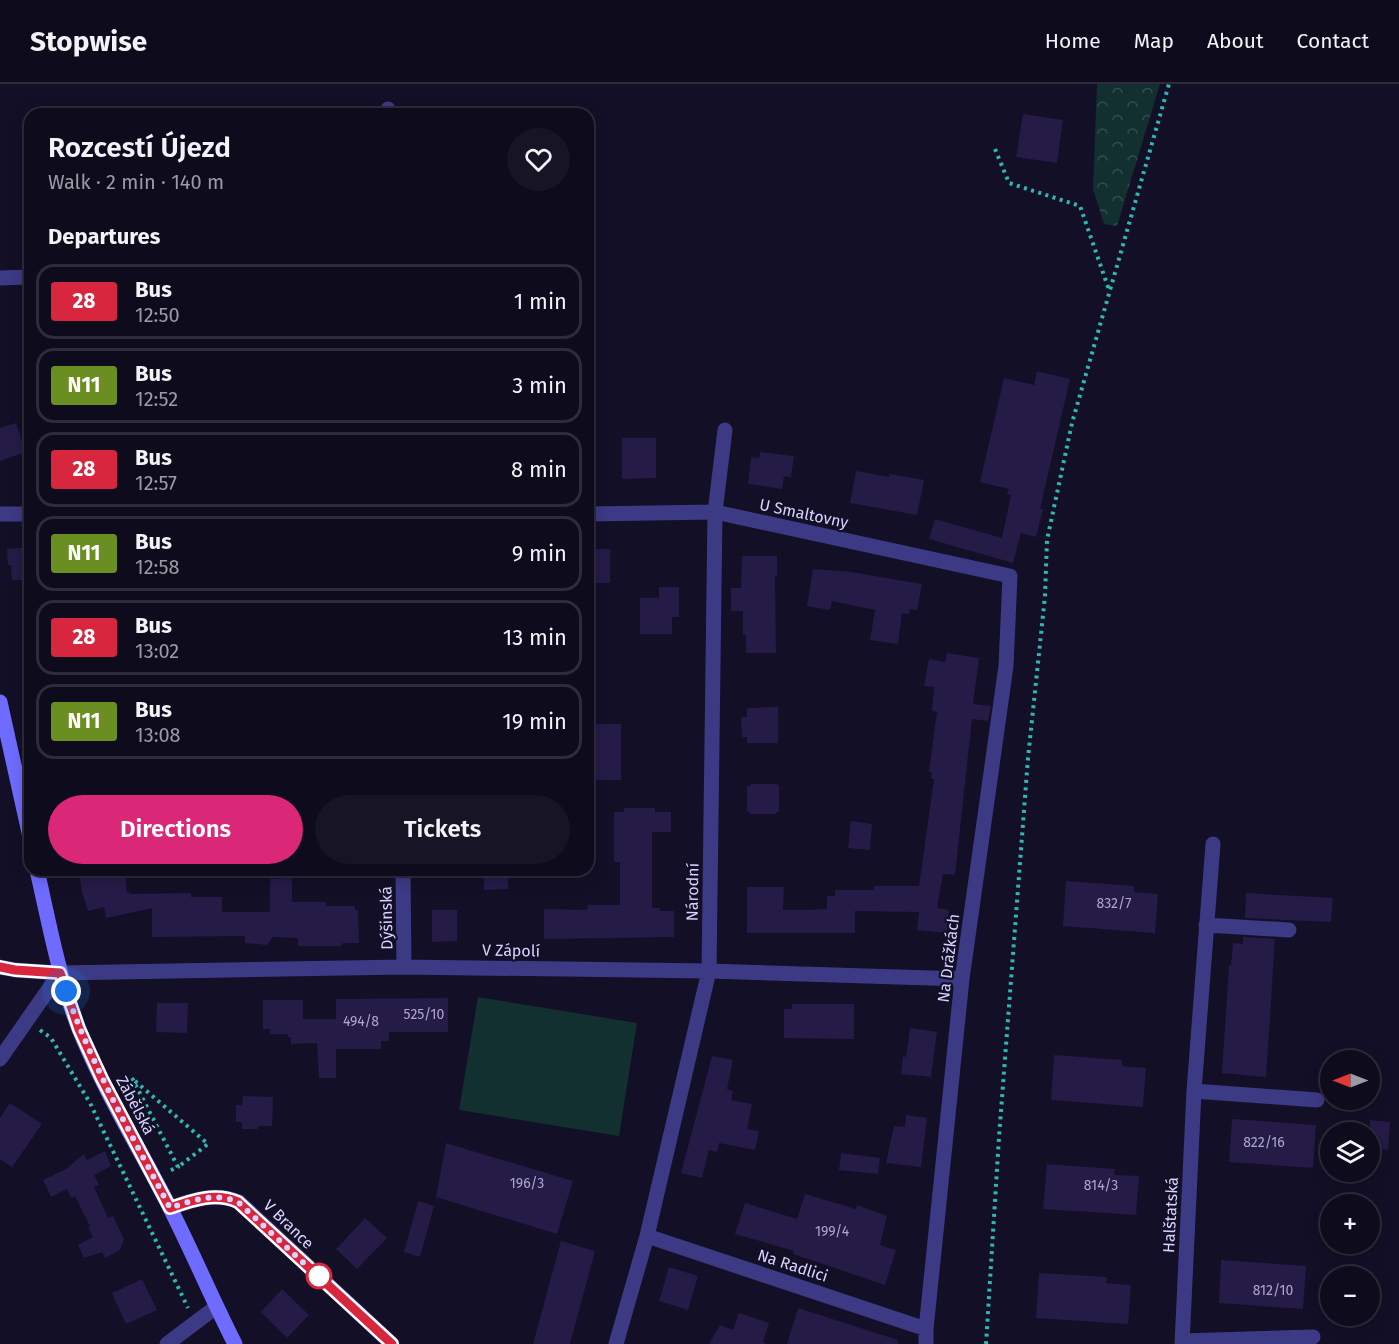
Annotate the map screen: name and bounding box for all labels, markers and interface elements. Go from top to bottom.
text: Stopwise [30,25,147,58]
text: Home [1045,28,1101,54]
text: Map [1134,28,1174,54]
text: About [1207,28,1264,54]
text: Contact [1297,28,1369,54]
button: heart [507,128,570,191]
text: Rozcestí Újezd [48,131,231,164]
text: Walk · 2 min · 140 m [48,170,224,194]
text: Departures [48,223,160,250]
text: Bus [135,276,172,303]
text: 28 [72,288,96,314]
text: 1 min [514,288,567,315]
text: 12:50 [135,303,180,327]
text: Bus [135,360,172,387]
text: N11 [67,372,101,398]
text: 3 min [512,372,567,399]
text: 12:52 [135,387,178,411]
text: Bus [135,444,172,471]
text: 28 [72,456,96,482]
text: 8 min [511,456,567,483]
text: 12:57 [135,471,177,495]
street label: U Smaltovny [758,495,850,532]
text: Bus [135,528,172,555]
text: N11 [67,540,101,566]
text: 9 min [512,540,567,567]
text: 12:58 [135,555,179,579]
text: Bus [135,612,172,639]
text: 28 [72,624,96,650]
text: 13 min [503,624,567,651]
text: 13:02 [135,639,179,663]
text: Bus [135,696,172,723]
text: N11 [67,708,101,734]
text: 19 min [502,708,567,735]
text: 13:08 [135,723,181,747]
button: Directions [48,795,303,864]
button: Tickets [315,795,570,864]
street label: Národní [682,862,703,921]
street label: Dýšinská [376,886,397,950]
house number: 832/7 [1097,895,1132,912]
street label: Na Drážkách [934,913,963,1003]
street label: V Zápolí [482,940,541,961]
your location [51,976,81,1006]
house number: 525/10 [404,1006,445,1023]
house number: 494/8 [343,1013,379,1030]
north arrow [1320,1050,1380,1110]
map controls [1320,1050,1380,1326]
street label: Zábělská [112,1073,159,1138]
button: layers [1320,1122,1380,1182]
house number: 822/16 [1243,1134,1285,1151]
house number: 196/3 [510,1175,544,1192]
house number: 814/3 [1084,1177,1118,1194]
street label: Halštatská [1159,1177,1182,1253]
button: + [1320,1194,1380,1254]
street label: V Brance [260,1196,318,1253]
house number: 199/4 [815,1223,850,1240]
street label: Na Radlici [755,1245,831,1286]
unlabelled marker [306,1263,332,1289]
button: − [1320,1266,1380,1326]
house number: 812/10 [1253,1282,1293,1299]

